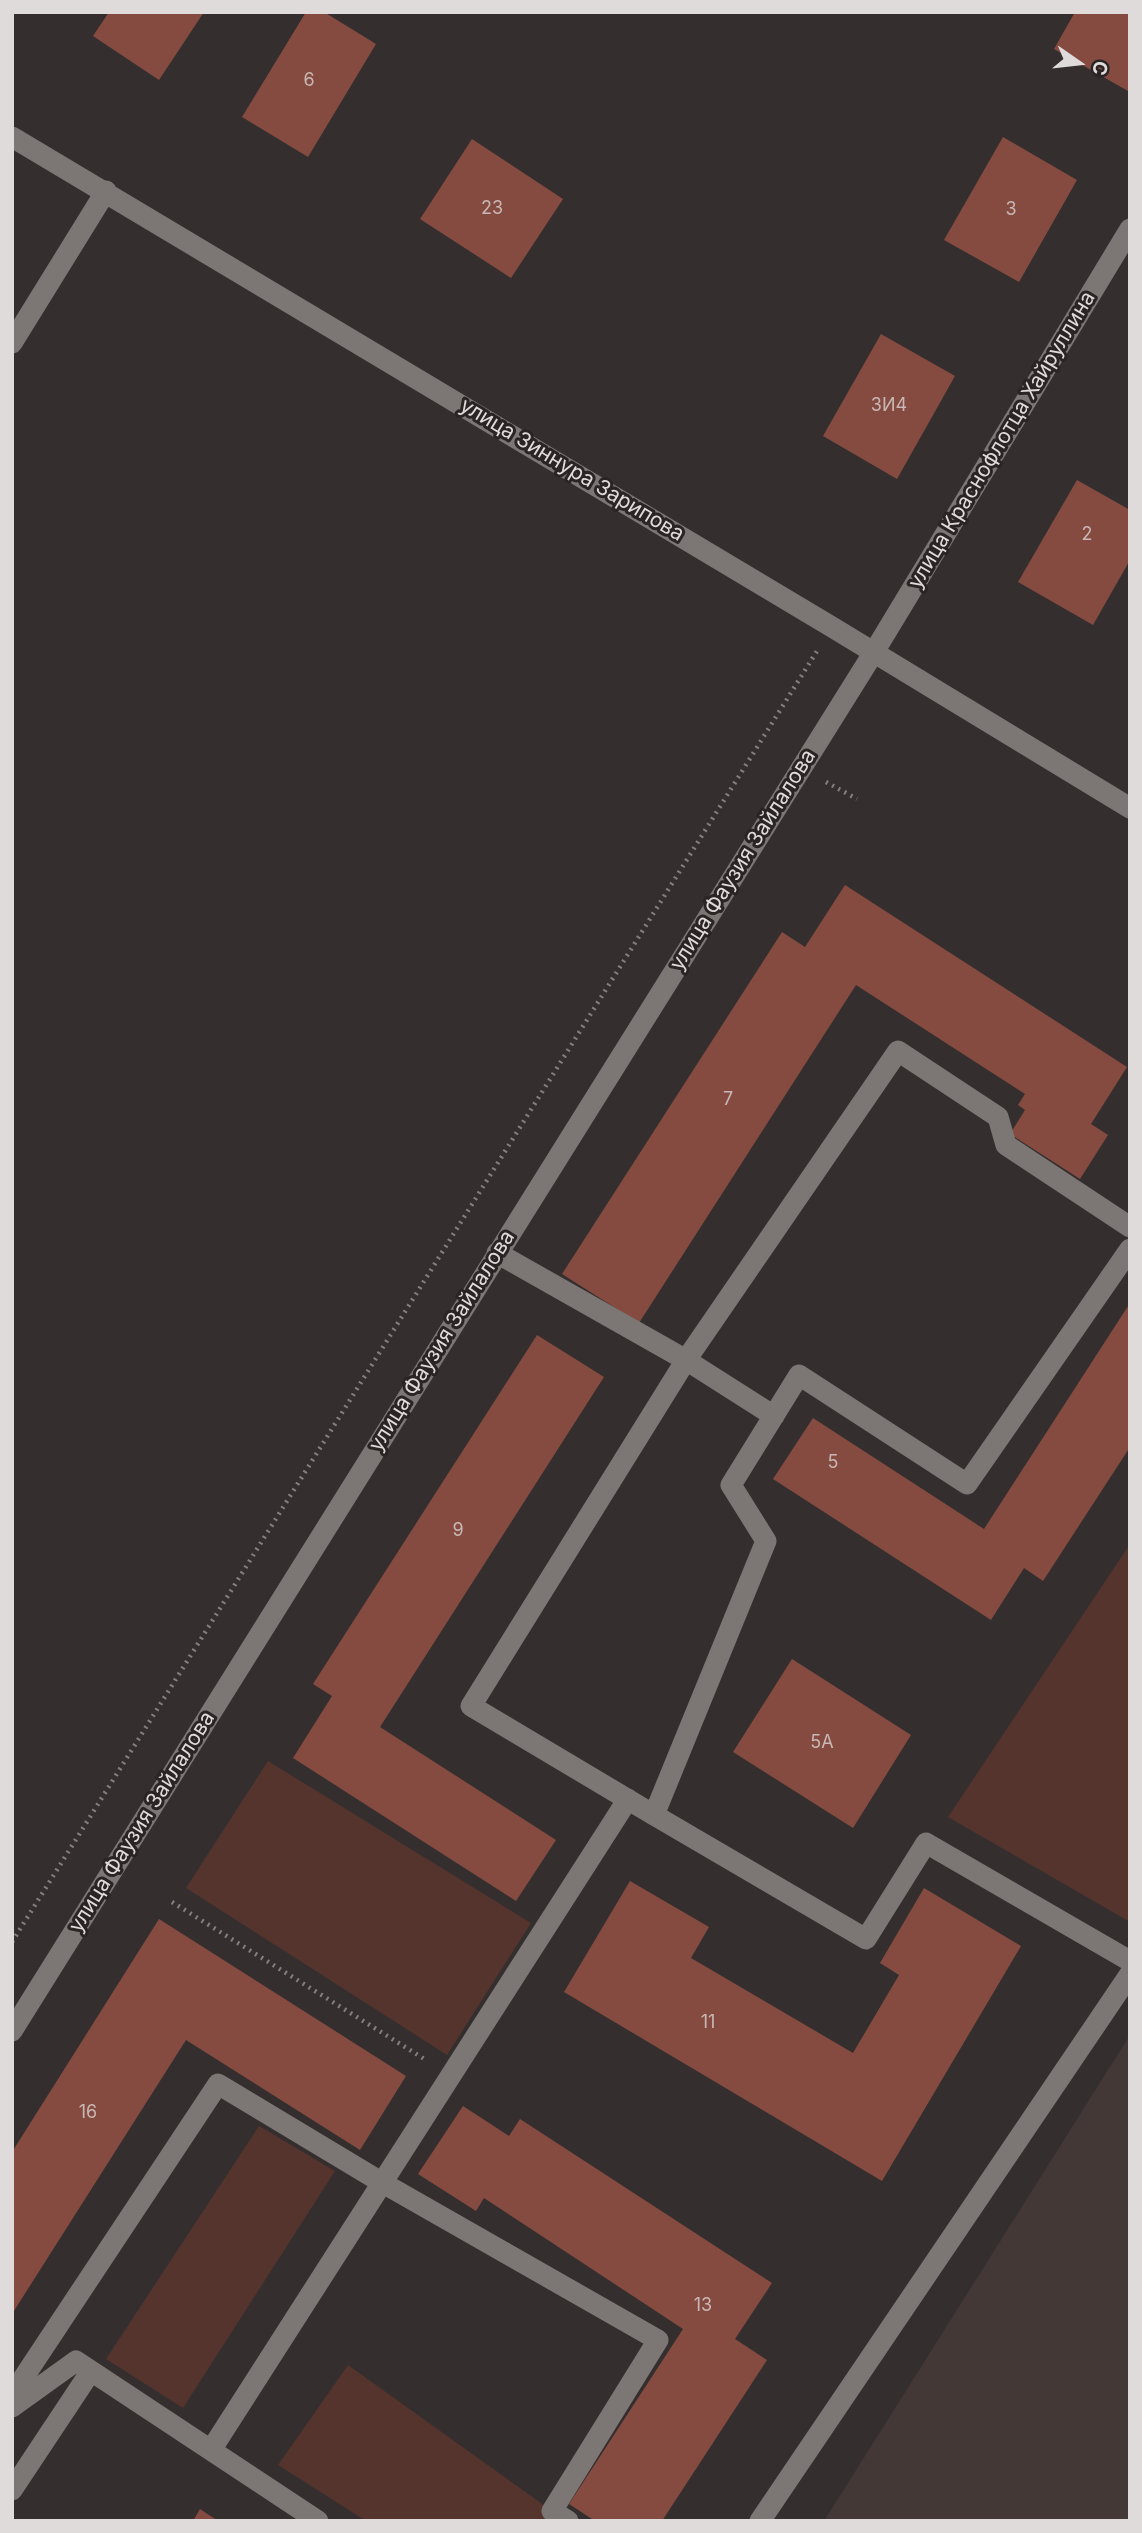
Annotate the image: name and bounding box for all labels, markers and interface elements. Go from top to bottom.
north arrow [1044,28,1114,98]
text: С [1087,59,1113,78]
house number: 6 [303,70,315,92]
house number: 23 [481,198,503,220]
house number: 3 [1005,199,1017,221]
street label: улица Краснофлотца Хайруллина [903,287,1101,593]
street label: улица Зиннура Зарипова [455,393,689,547]
house number: 3И4 [871,395,907,417]
house number: 2 [1082,524,1092,546]
street label: улица Фаузия Зайлалова [665,745,821,975]
house number: 7 [723,1089,733,1111]
street label: улица Фаузия Зайлалова [364,1226,520,1456]
house number: 5 [828,1452,838,1474]
house number: 9 [452,1520,464,1542]
street label: улица Фаузия Зайлалова [64,1707,220,1937]
house number: 5А [810,1732,834,1754]
house number: 11 [701,2012,715,2034]
house number: 16 [79,2102,97,2124]
house number: 13 [694,2295,712,2317]

